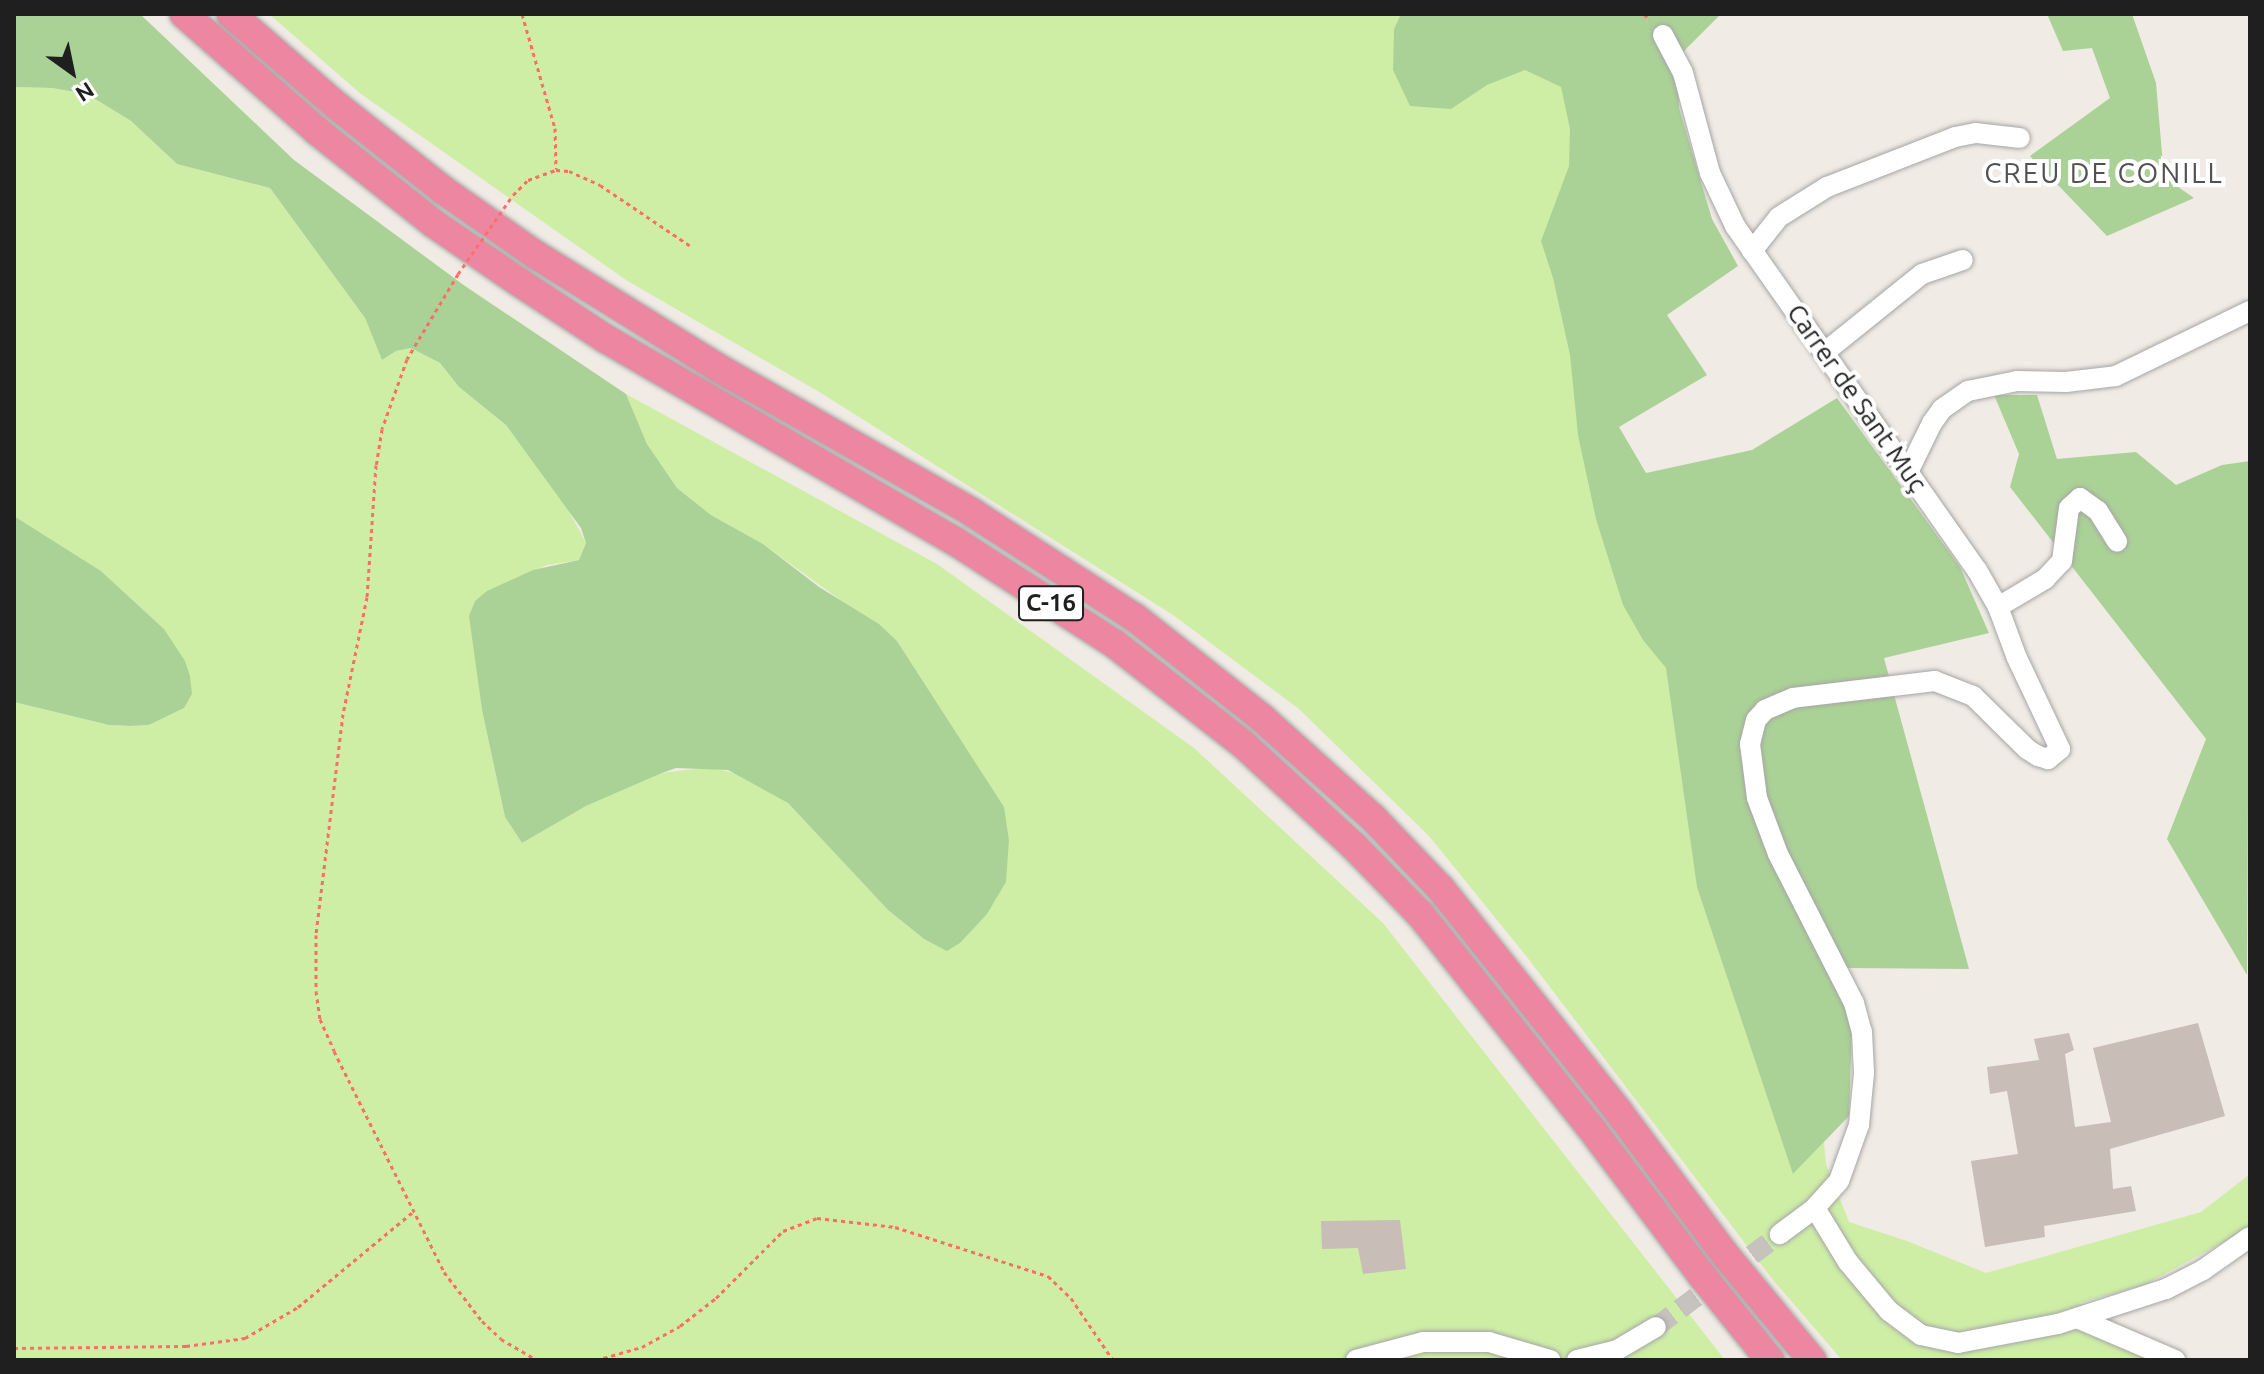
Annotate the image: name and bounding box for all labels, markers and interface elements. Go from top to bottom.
north arrow [32,32,112,112]
text: N [72,78,99,107]
district label: CREU DE CONILL [1984,156,2224,190]
street label: Carrer de Sant Muç [1780,298,1934,498]
road number: C-16 [1017,583,1085,623]

